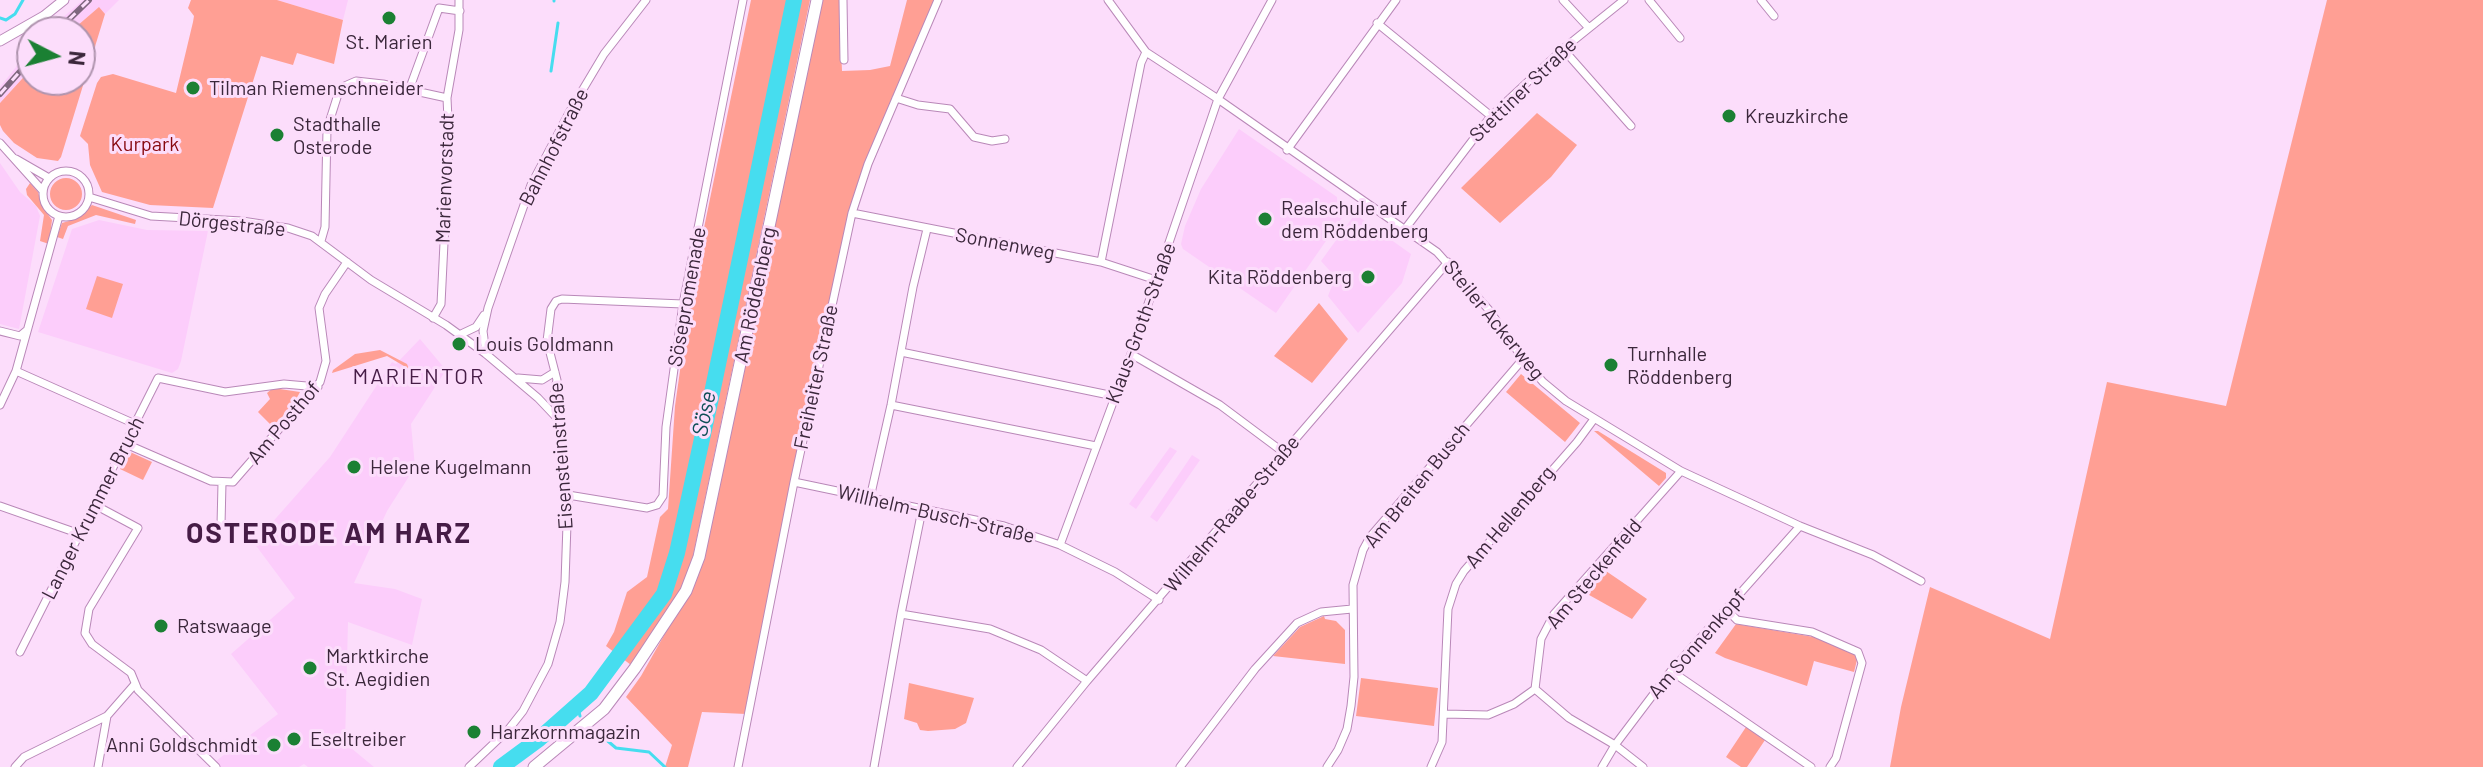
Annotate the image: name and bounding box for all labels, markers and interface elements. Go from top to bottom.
marker: St. Marien [380,9,398,27]
north arrow [16,16,96,96]
place label: St. Marien [346,30,432,54]
street label: Stettiner Straße [1464,33,1582,147]
text: N [64,50,92,67]
place label: Tilman Riemenschneider [209,76,423,100]
marker: Tilman Riemenschneider [184,79,202,97]
street label: Bahnhofstraße [514,84,594,210]
place label: Kreuzkirche [1745,104,1849,128]
marker: Kreuzkirche [1720,107,1738,125]
place label: Stadthalle Osterode [293,112,381,159]
street label: Marienvorstadt [431,112,459,244]
marker: Stadthalle Osterode [268,126,286,144]
park label: Kurpark [111,132,179,156]
place label: Realschule auf dem Röddenberg [1281,196,1428,243]
street label: Dörgestraße [177,206,287,242]
marker: Realschule auf dem Röddenberg [1256,210,1274,228]
street label: Sonnenweg [953,223,1057,265]
street label: Sösepromenade [663,225,711,369]
street label: Am Röddenberg [729,225,781,365]
street label: Klaus-Groth-Straße [1101,239,1181,407]
street label: Steiler Ackerweg [1438,255,1550,385]
place label: Kita Röddenberg [1208,265,1352,289]
marker: Kita Röddenberg [1359,268,1377,286]
street label: Freiheiter Straße [789,302,843,452]
place label: Louis Goldmann [475,332,614,356]
marker: Louis Goldmann [450,335,468,353]
place label: Turnhalle Röddenberg [1627,342,1732,389]
marker: Turnhalle Röddenberg [1602,356,1620,374]
district label: MARIENTOR [352,364,486,390]
street label: Am Posthof [243,377,325,469]
street label: Eisensteinstraße [544,382,578,530]
water label: Söse [686,389,722,439]
street label: Langer Krummer Bruch [36,413,150,603]
street label: Am Breiten Busch [1359,417,1475,553]
street label: Wilhelm-Raabe-Straße [1159,431,1305,597]
place label: Helene Kugelmann [370,455,532,479]
marker: Helene Kugelmann [345,458,363,476]
street label: Am Hellenberg [1460,461,1560,573]
street label: Willhelm-Busch-Straße [835,480,1037,548]
street label: Am Steckenfeld [1541,514,1647,634]
district label: OSTERODE AM HARZ [186,517,472,551]
street label: Am Sonnenkopf [1643,585,1751,703]
place label: Ratswaage [177,614,272,638]
marker: Ratswaage [152,617,170,635]
place label: Marktkirche St. Aegidien [326,644,430,691]
marker: Marktkirche St. Aegidien [301,659,319,677]
place label: Harzkornmagazin [490,720,641,744]
marker: Harzkornmagazin [465,723,483,741]
place label: Eseltreiber [310,727,406,751]
marker: Eseltreiber [285,730,303,748]
place label: Anni Goldschmidt [106,733,258,757]
marker: Anni Goldschmidt [265,736,283,754]

